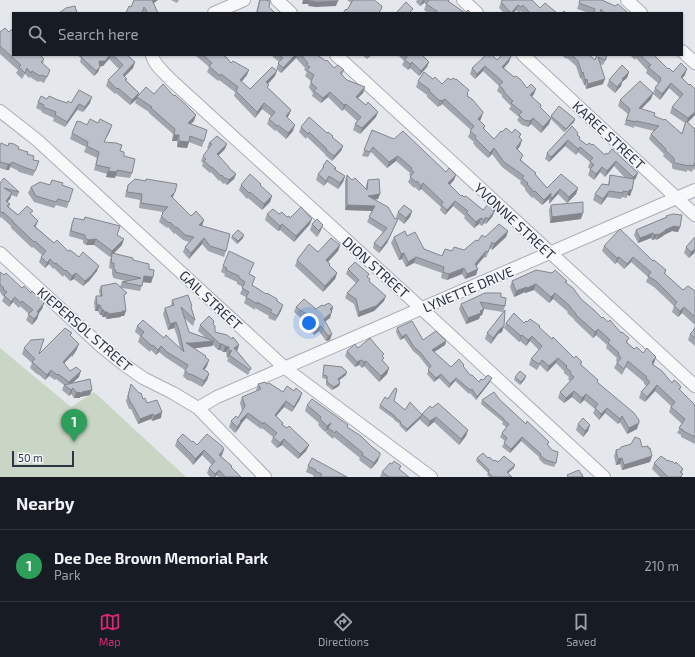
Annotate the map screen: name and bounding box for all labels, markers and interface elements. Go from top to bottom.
search box [12,12,683,56]
icon: search [26,23,48,45]
text: Search here [58,25,139,43]
street label: KAREE STREET [569,97,649,173]
street label: YVONNE STREET [471,179,559,263]
street label: DION STREET [339,233,413,301]
street label: LYNETTE DRIVE [420,262,516,316]
street label: GAIL STREET [176,267,246,333]
street label: KIEPERSOL STREET [34,283,136,375]
your location [299,313,319,333]
pin: 1 [61,409,87,442]
scale bar [12,449,74,468]
text: 50 m [18,451,43,464]
text: Nearby [16,493,74,513]
text: Dee Dee Brown Memorial Park [54,549,268,567]
text: 1 [26,558,32,574]
text: 210 m [644,558,679,574]
text: Park [54,567,81,583]
tab: Map [99,611,121,648]
tab: Directions [318,611,369,648]
tab: Saved [566,611,596,648]

